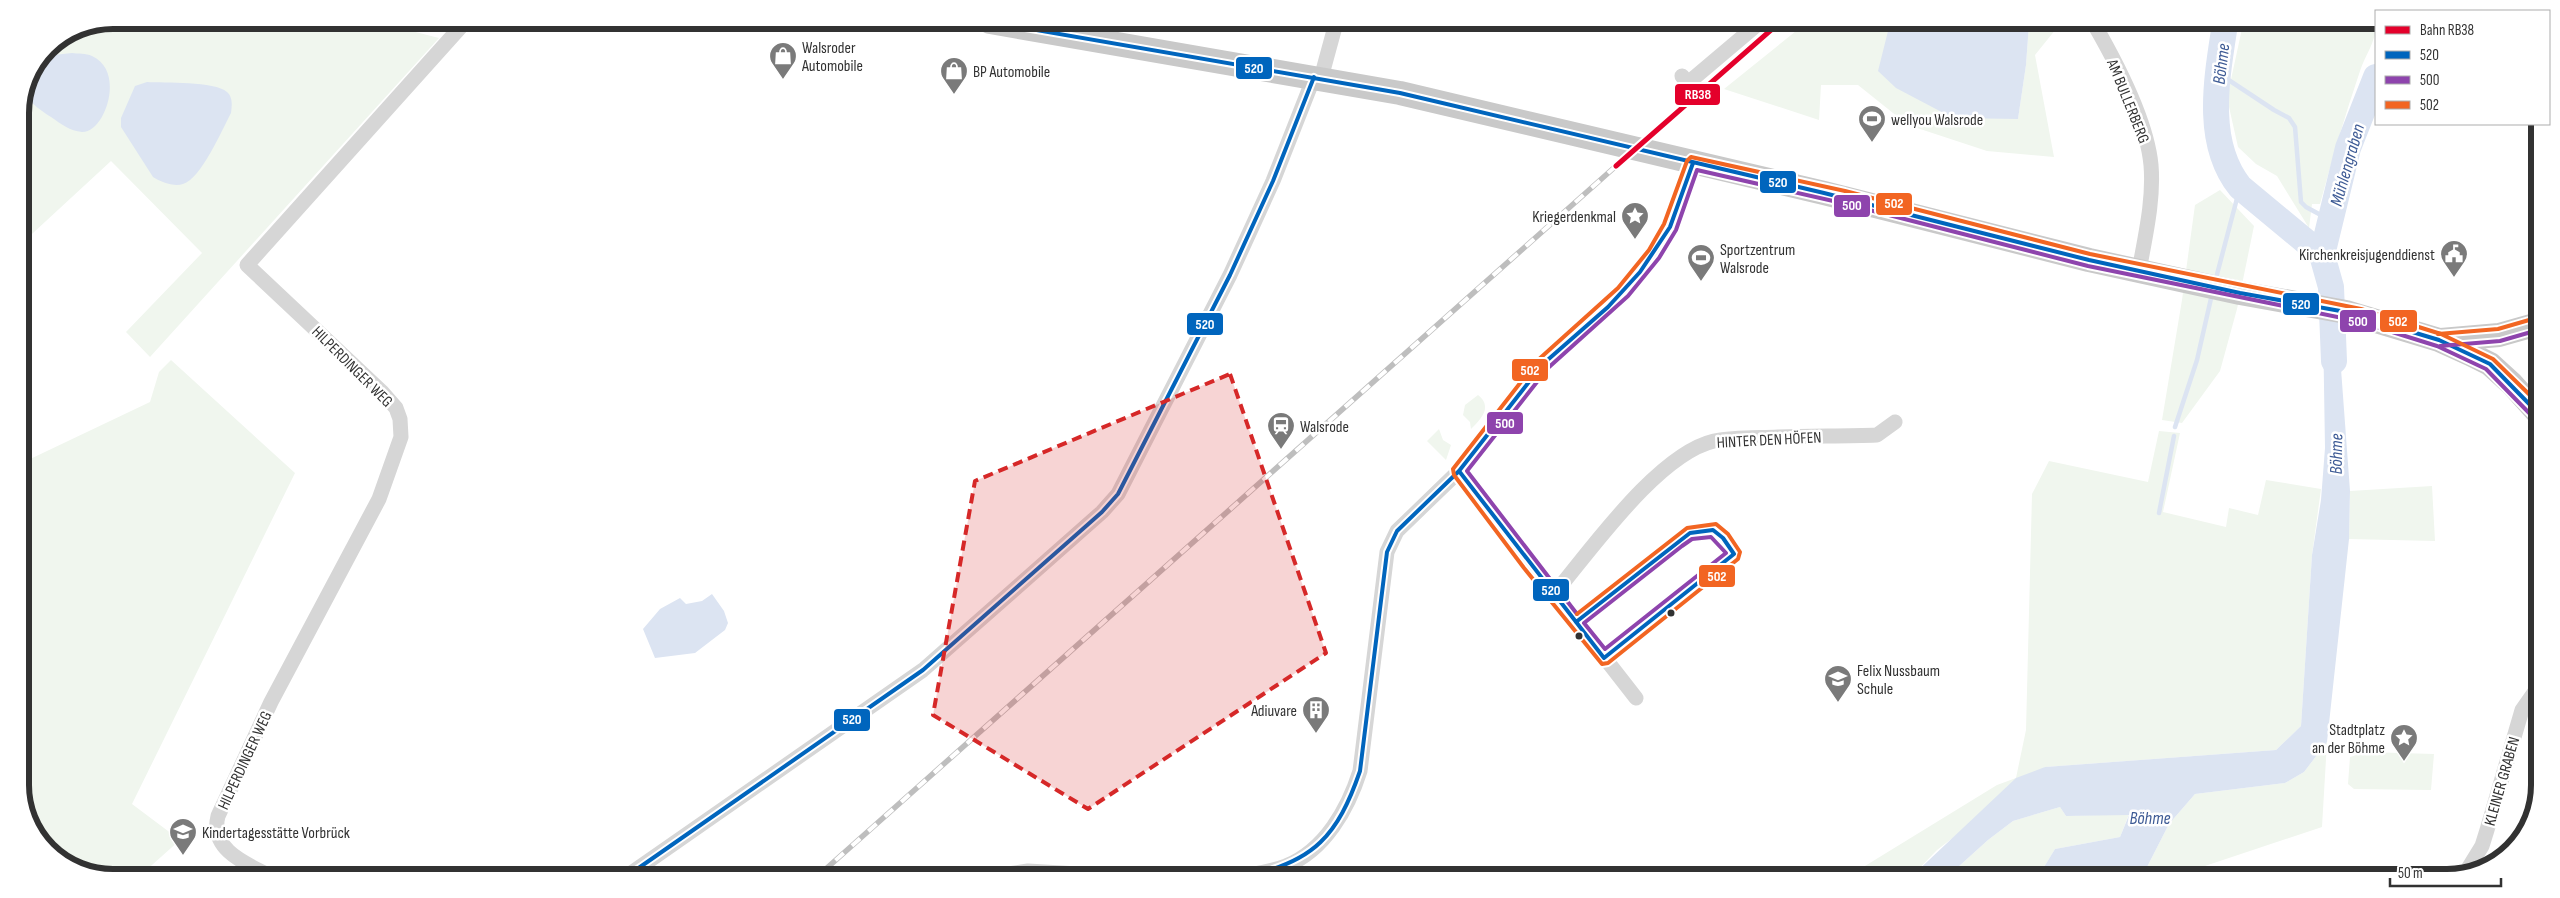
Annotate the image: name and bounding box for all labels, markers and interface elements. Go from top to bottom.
legend [2375,10,2550,125]
text: Bahn RB38 [2420,21,2474,40]
place label: Walsroder Automobile [801,39,863,76]
shop icon: Walsroder Automobile [768,41,798,80]
water label: Böhme [2209,42,2234,86]
text: 520 [2420,46,2439,65]
shop icon: BP Automobile [939,56,969,95]
line badge: 520 [1235,56,1273,80]
street label: AM BULLERBERG [2102,56,2153,146]
text: 520 [1245,60,1264,77]
place label: BP Automobile [973,63,1050,82]
text: 500 [2420,71,2439,90]
line badge: RB38 [1674,83,1721,106]
text: RB38 [1685,86,1712,103]
text: 502 [2420,96,2439,115]
sports icon: wellyou Walsrode [1857,104,1887,143]
place label: wellyou Walsrode [1891,111,1983,130]
water label: Mühlengraben [2326,121,2369,209]
line badge: 520 [1759,170,1797,194]
text: 520 [1769,174,1788,191]
line badge: 502 [1875,192,1913,216]
line badge: 500 [1833,194,1871,218]
text: 502 [1885,195,1903,212]
text: 500 [1842,197,1862,214]
place icon: Kriegerdenkmal [1620,201,1650,240]
place label: Kriegerdenkmal [1532,208,1616,227]
public building icon: Kirchenkreisjugenddienst [2439,239,2469,278]
place label: Sportzentrum Walsrode [1720,241,1795,278]
sports icon: Sportzentrum Walsrode [1686,243,1716,282]
place label: Kirchenkreisjugenddienst [2299,246,2435,265]
line badge: 520 [2282,292,2320,316]
text: 520 [2292,296,2311,313]
line badge: 500 [2339,309,2377,333]
line badge: 502 [2379,309,2418,333]
line badge: 520 [1186,312,1224,336]
text: 500 [2348,313,2368,330]
text: 502 [2389,313,2407,330]
text: 520 [1196,316,1215,333]
street label: HILPERDINGER WEG [308,323,396,411]
line badge: 502 [1511,358,1549,382]
text: 502 [1521,362,1539,379]
station icon: Walsrode [1266,411,1296,450]
line badge: 500 [1486,411,1524,435]
text: 500 [1495,415,1515,432]
place label: Walsrode [1300,418,1349,437]
street label: HINTER DEN HÖFEN [1716,428,1822,453]
water label: Böhme [2326,433,2347,475]
line badge: 502 [1698,564,1736,588]
text: 502 [1708,568,1726,585]
line badge: 520 [1532,578,1570,602]
text: 520 [1542,582,1561,599]
unlabelled marker [1666,608,1676,618]
unlabelled marker [1574,631,1584,641]
place label: Felix Nussbaum Schule [1857,662,1940,699]
school or university icon: Felix Nussbaum Schule [1823,664,1853,703]
building icon: Adiuvare [1301,695,1331,734]
place label: Adiuvare [1250,702,1297,721]
street label: HILPERDINGER WEG [214,708,277,813]
line badge: 520 [833,708,871,732]
text: 520 [843,711,862,728]
place label: Stadtplatz an der Böhme [2312,721,2385,758]
place icon: Stadtplatz an der Böhme [2389,723,2419,762]
street label: KLEINER GRABEN [2481,735,2524,828]
water label: Böhme [2129,808,2171,829]
school or university icon: Kindertagesstätte Vorbrück [168,817,198,856]
place label: Kindertagesstätte Vorbrück [202,824,350,843]
scale bar [2390,856,2501,888]
text: 50 m [2398,864,2423,883]

